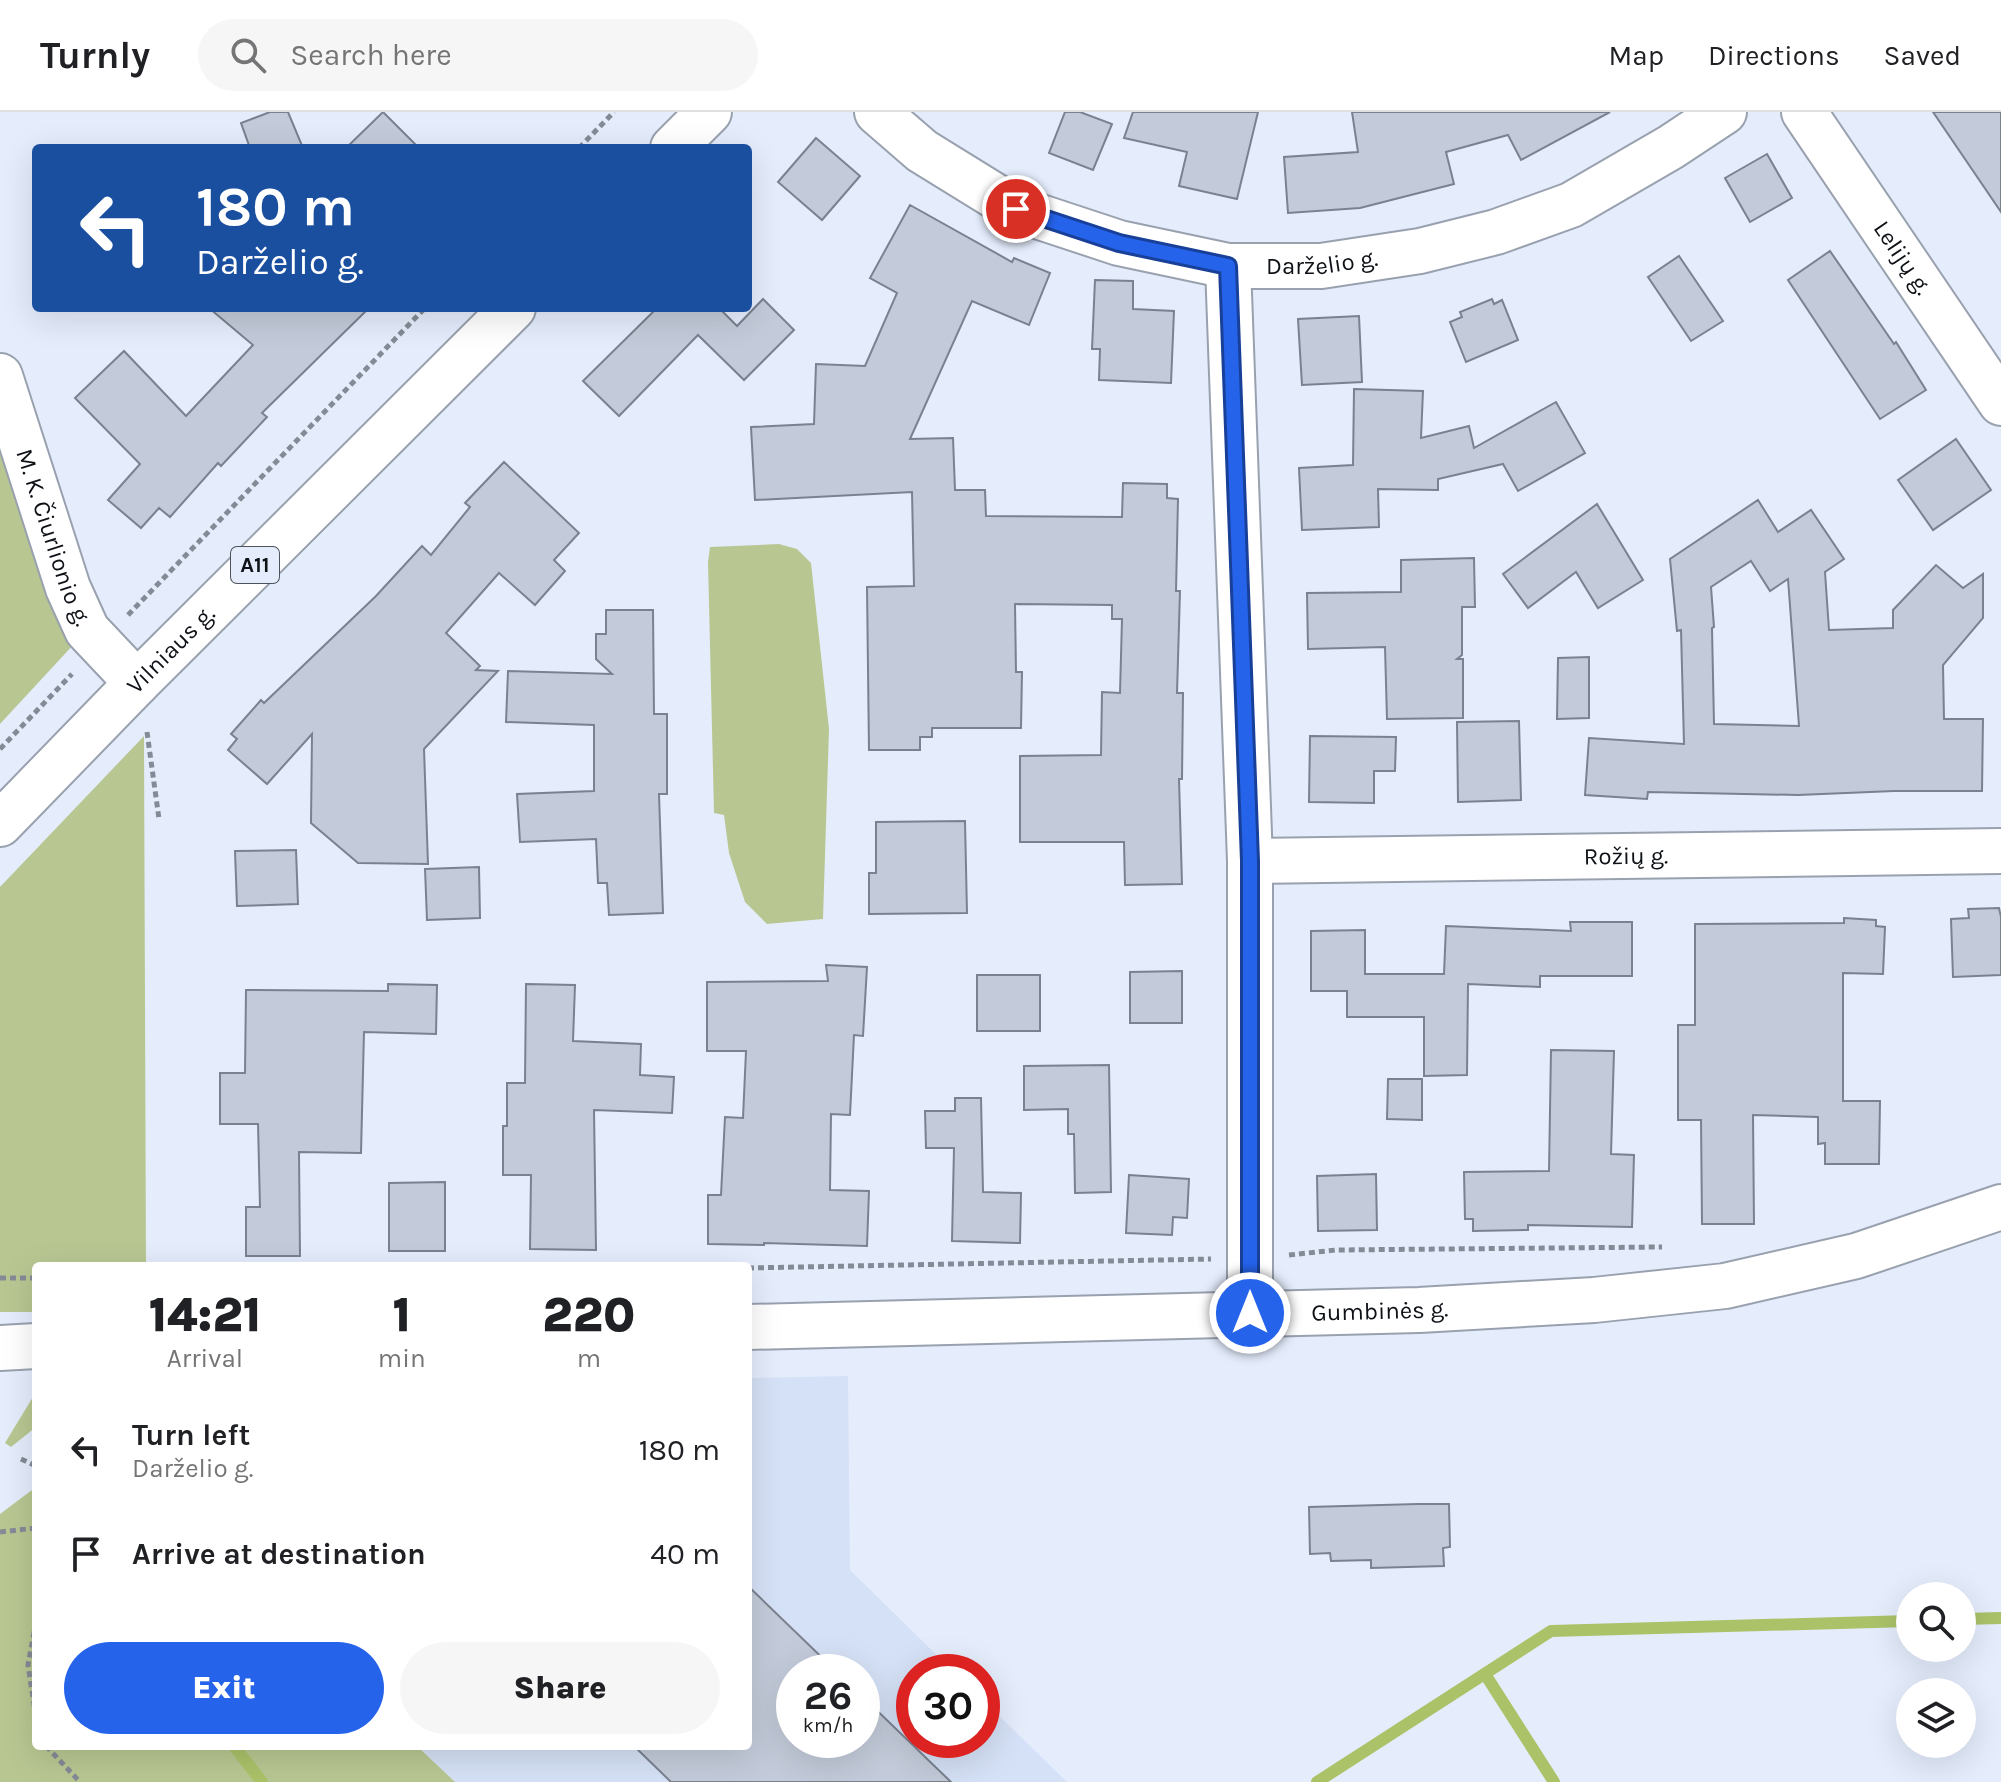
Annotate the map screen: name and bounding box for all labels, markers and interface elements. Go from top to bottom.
search box [198,19,758,91]
text: Turnly [40,33,150,78]
icon: search [226,33,270,77]
text: Search here [290,37,452,73]
text: Map [1609,39,1664,72]
text: Directions [1708,39,1840,72]
text: Saved [1884,39,1961,72]
text: 180 m [196,174,355,239]
pin [982,175,1050,243]
icon: left [64,176,168,280]
icon: arrive [994,187,1038,231]
street label: Lelijų g. [1868,215,1938,300]
text: Darželio g. [196,241,364,283]
street label: Darželio g. [1266,244,1380,281]
street label: M. K. Čiurlionio g. [10,445,97,630]
road number: A11 [231,547,279,583]
street label: Vilniaus g. [121,600,220,699]
street label: Rožių g. [1584,841,1668,871]
position arrow [1208,1271,1292,1355]
text: 14:21 [149,1287,261,1343]
text: 1 [393,1287,411,1343]
text: 220 [542,1287,635,1343]
street label: Gumbinės g. [1311,1294,1449,1327]
text: Arrival [167,1343,243,1374]
text: min [378,1343,426,1374]
text: m [577,1343,601,1374]
text: Turn left [132,1417,250,1453]
icon: left [64,1428,108,1472]
text: 180 m [639,1432,720,1468]
text: Darželio g. [132,1453,253,1484]
icon: arrive [64,1532,108,1576]
text: Arrive at destination [132,1536,426,1572]
text: 40 m [650,1536,720,1572]
map controls [1896,1582,1976,1758]
button: search [1896,1582,1976,1662]
button: Exit [64,1642,384,1734]
button: Share [400,1642,720,1734]
speed limit sign: 30 [896,1654,1000,1758]
text: 26 [804,1672,852,1719]
button: layers [1896,1678,1976,1758]
text: km/h [803,1714,853,1737]

